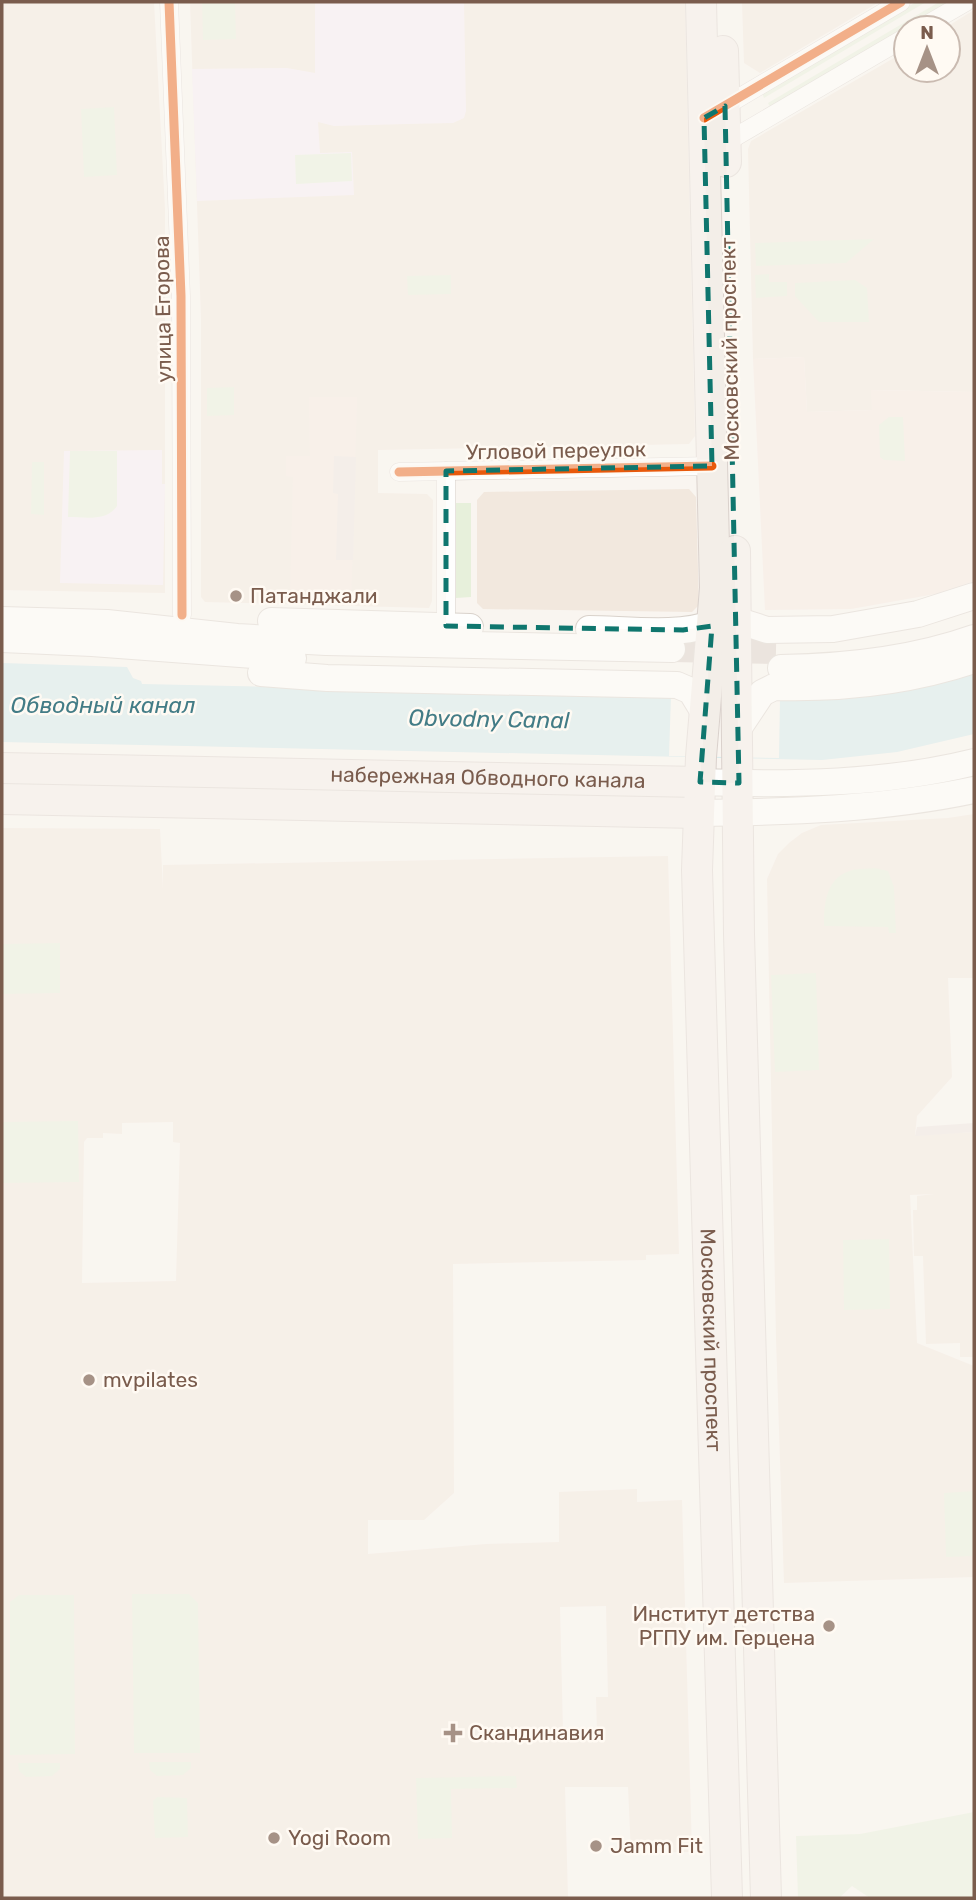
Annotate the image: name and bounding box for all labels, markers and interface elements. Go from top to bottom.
north arrow [892,14,962,84]
text: N [920,21,934,44]
street label: улица Егорова [149,235,176,383]
street label: Московский проспект [715,237,744,461]
street label: Угловой переулок [466,436,646,465]
place label: Патанджали [250,583,378,608]
marker: Патанджали [228,588,244,604]
water label: Обводный канал [11,691,195,719]
water label: Obvodny Canal [408,704,570,734]
street label: набережная Обводного канала [330,762,646,793]
street label: Московский проспект [695,1228,727,1452]
place label: mvpilates [103,1367,198,1392]
marker: mvpilates [81,1372,97,1388]
place label: Институт детства РГПУ им. Герцена [633,1601,815,1650]
marker: Институт детства РГПУ им. Герцена [821,1618,837,1634]
place label: Скандинавия [469,1720,604,1745]
marker: Скандинавия [443,1723,463,1743]
place label: Yogi Room [288,1825,391,1850]
marker: Yogi Room [266,1830,282,1846]
place label: Jamm Fit [610,1833,703,1858]
marker: Jamm Fit [588,1838,604,1854]

